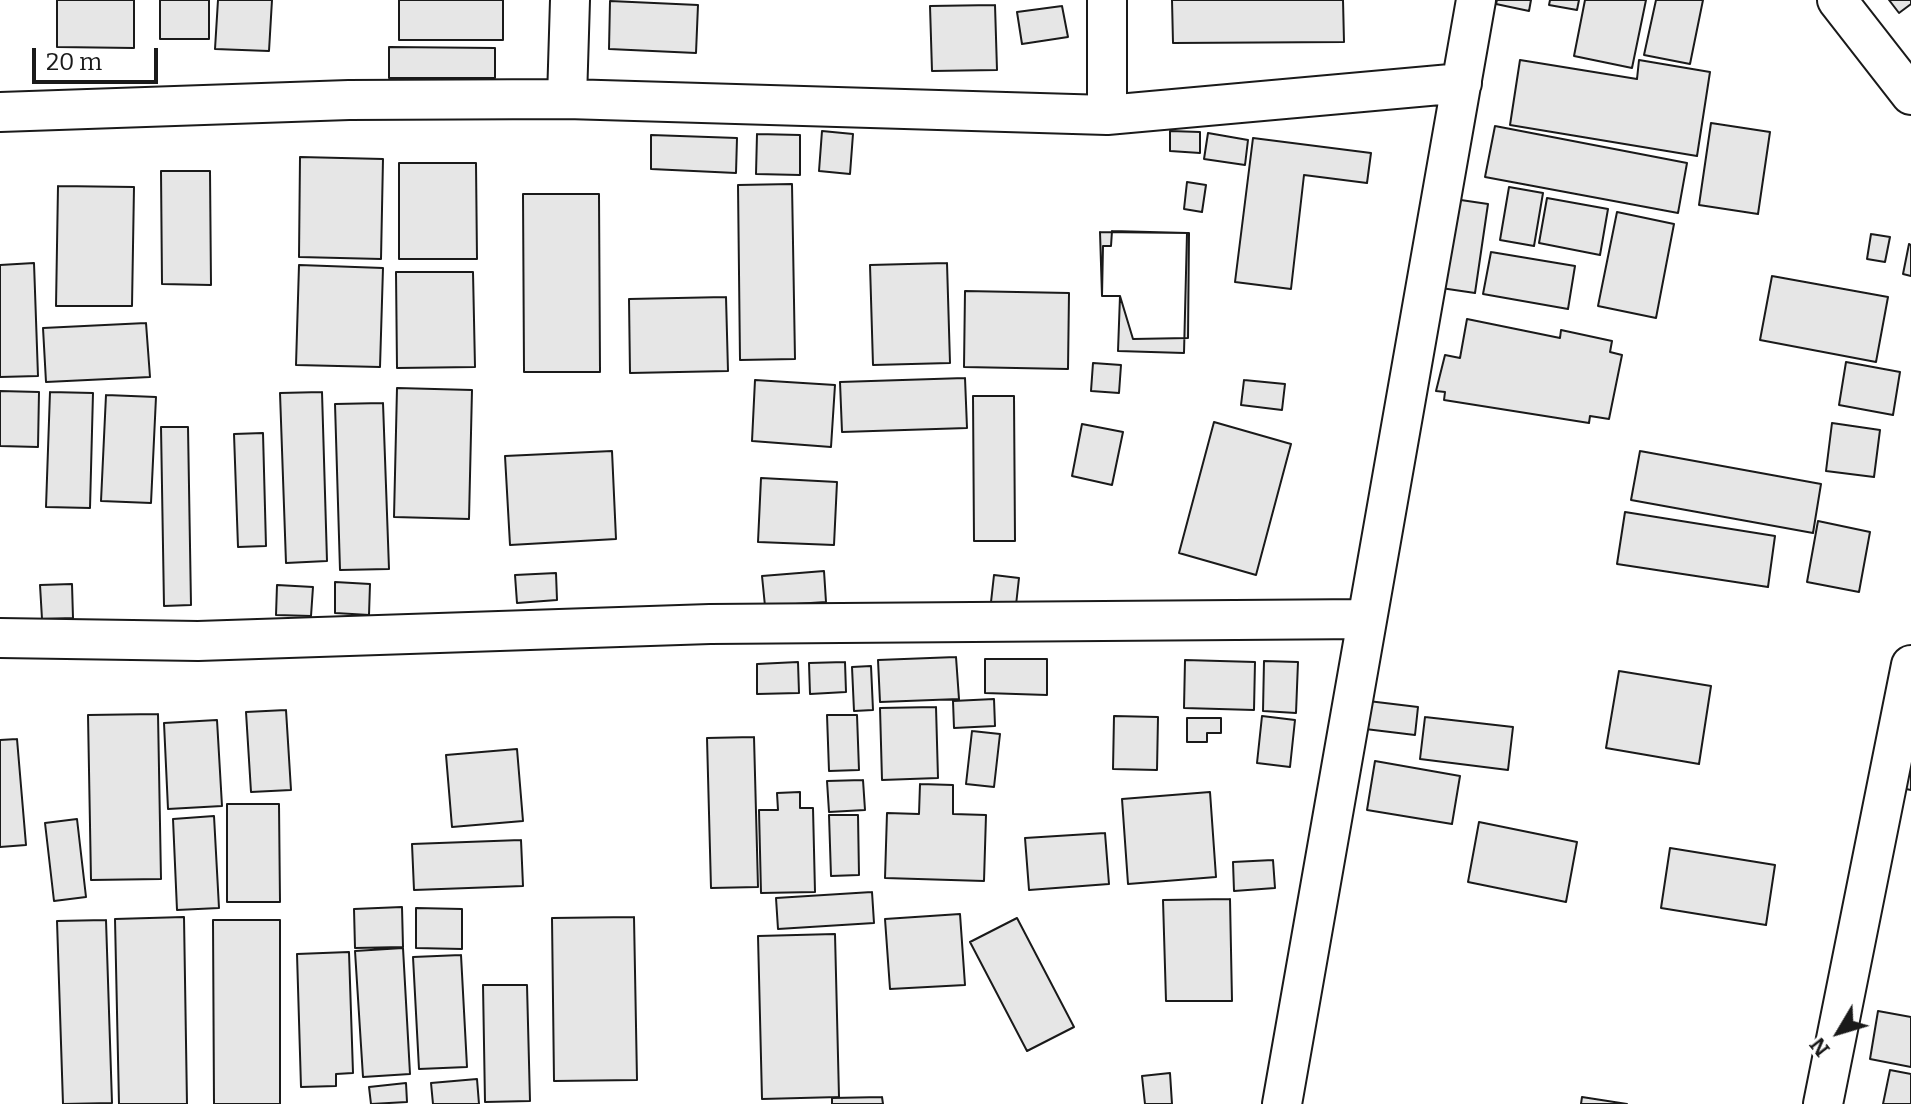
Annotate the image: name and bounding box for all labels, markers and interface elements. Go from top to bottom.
scale bar [36,32,162,82]
text: 20 m [46,48,102,76]
north arrow [1799,992,1879,1072]
text: N [1804,1032,1836,1062]

